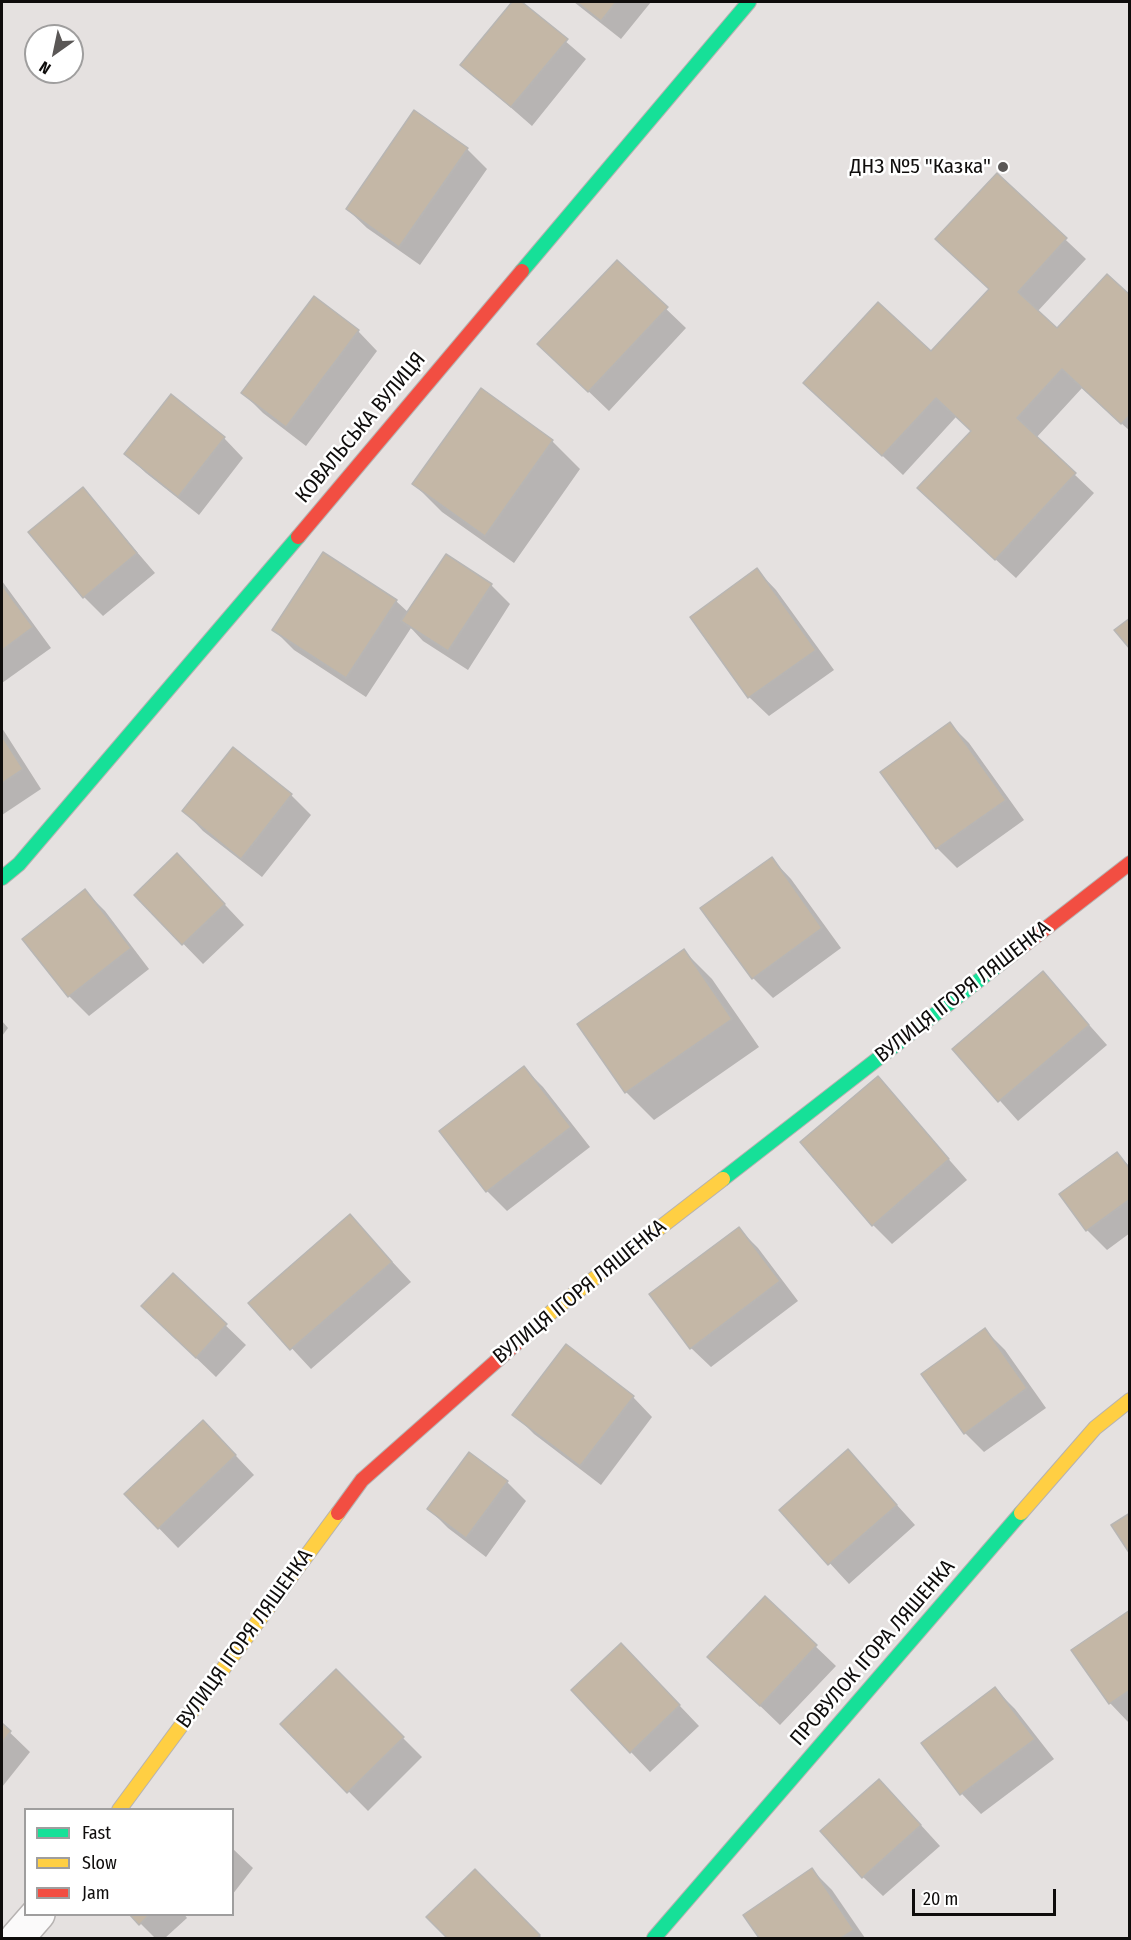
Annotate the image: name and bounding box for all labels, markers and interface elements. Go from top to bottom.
north arrow [24,24,84,84]
text: N [36,57,54,78]
place label: ДНЗ №5 "Казка" [850,154,991,180]
marker: ДНЗ №5 "Казка" [996,160,1010,174]
street label: КОВАЛЬСЬКА ВУЛИЦЯ [291,348,431,508]
street label: ВУЛИЦЯ ІГОРЯ ЛЯШЕНКА [870,916,1056,1068]
street label: ВУЛИЦЯ ІГОРЯ ЛЯШЕНКА [488,1214,672,1370]
street label: ВУЛИЦЯ ІГОРЯ ЛЯШЕНКА [171,1544,319,1734]
street label: ПРОВУЛОК ІГОРА ЛЯШЕНКА [785,1555,961,1751]
legend [24,1808,234,1916]
text: Fast [82,1822,111,1844]
text: Slow [82,1852,117,1874]
scale bar [915,1877,1059,1915]
text: Jam [82,1882,110,1904]
text: 20 m [923,1888,958,1910]

